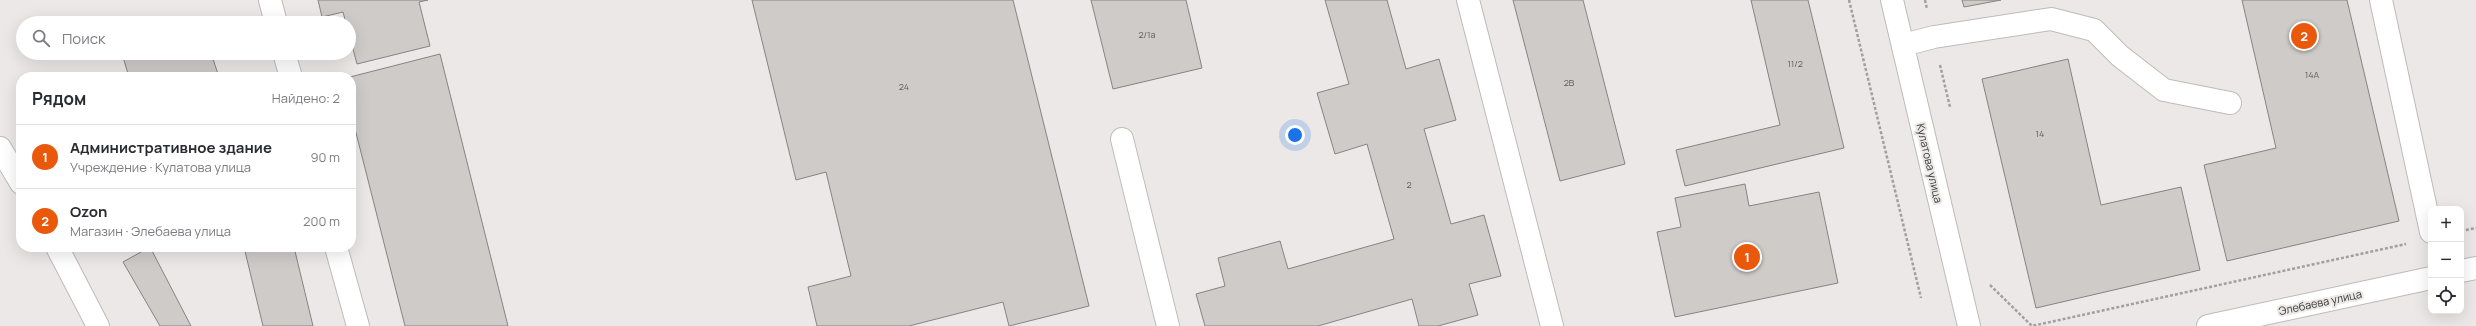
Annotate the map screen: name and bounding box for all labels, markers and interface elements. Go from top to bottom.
search box [16,16,356,60]
pin: 2 [2291,21,2317,51]
icon: search [30,27,52,49]
text: Поиск [62,28,106,49]
house number: 2/1а [1138,28,1156,41]
house number: 11/2 [1787,57,1803,70]
house number: 14А [2305,68,2320,81]
house number: 2В [1564,76,1575,89]
house number: 24 [899,80,909,93]
text: Рядом [32,87,86,110]
text: Найдено: 2 [272,89,340,107]
street label: Кулатова улица [1914,122,1946,204]
your location [1285,125,1305,145]
house number: 14 [2036,127,2044,140]
text: Административное здание [70,137,272,158]
text: 1 [42,148,48,166]
text: 90 m [310,148,340,166]
text: Учреждение · Кулатова улица [70,158,251,176]
house number: 2 [1406,178,1412,191]
text: Ozon [70,201,107,222]
map controls [2428,206,2464,314]
button: + [2428,206,2464,242]
text: 2 [41,212,49,230]
text: 200 m [303,212,340,230]
text: Магазин · Элебаева улица [70,222,231,240]
pin: 1 [1734,242,1760,272]
button: − [2428,242,2464,278]
button: locate [2428,278,2464,314]
street label: Элебаева улица [2277,286,2363,318]

